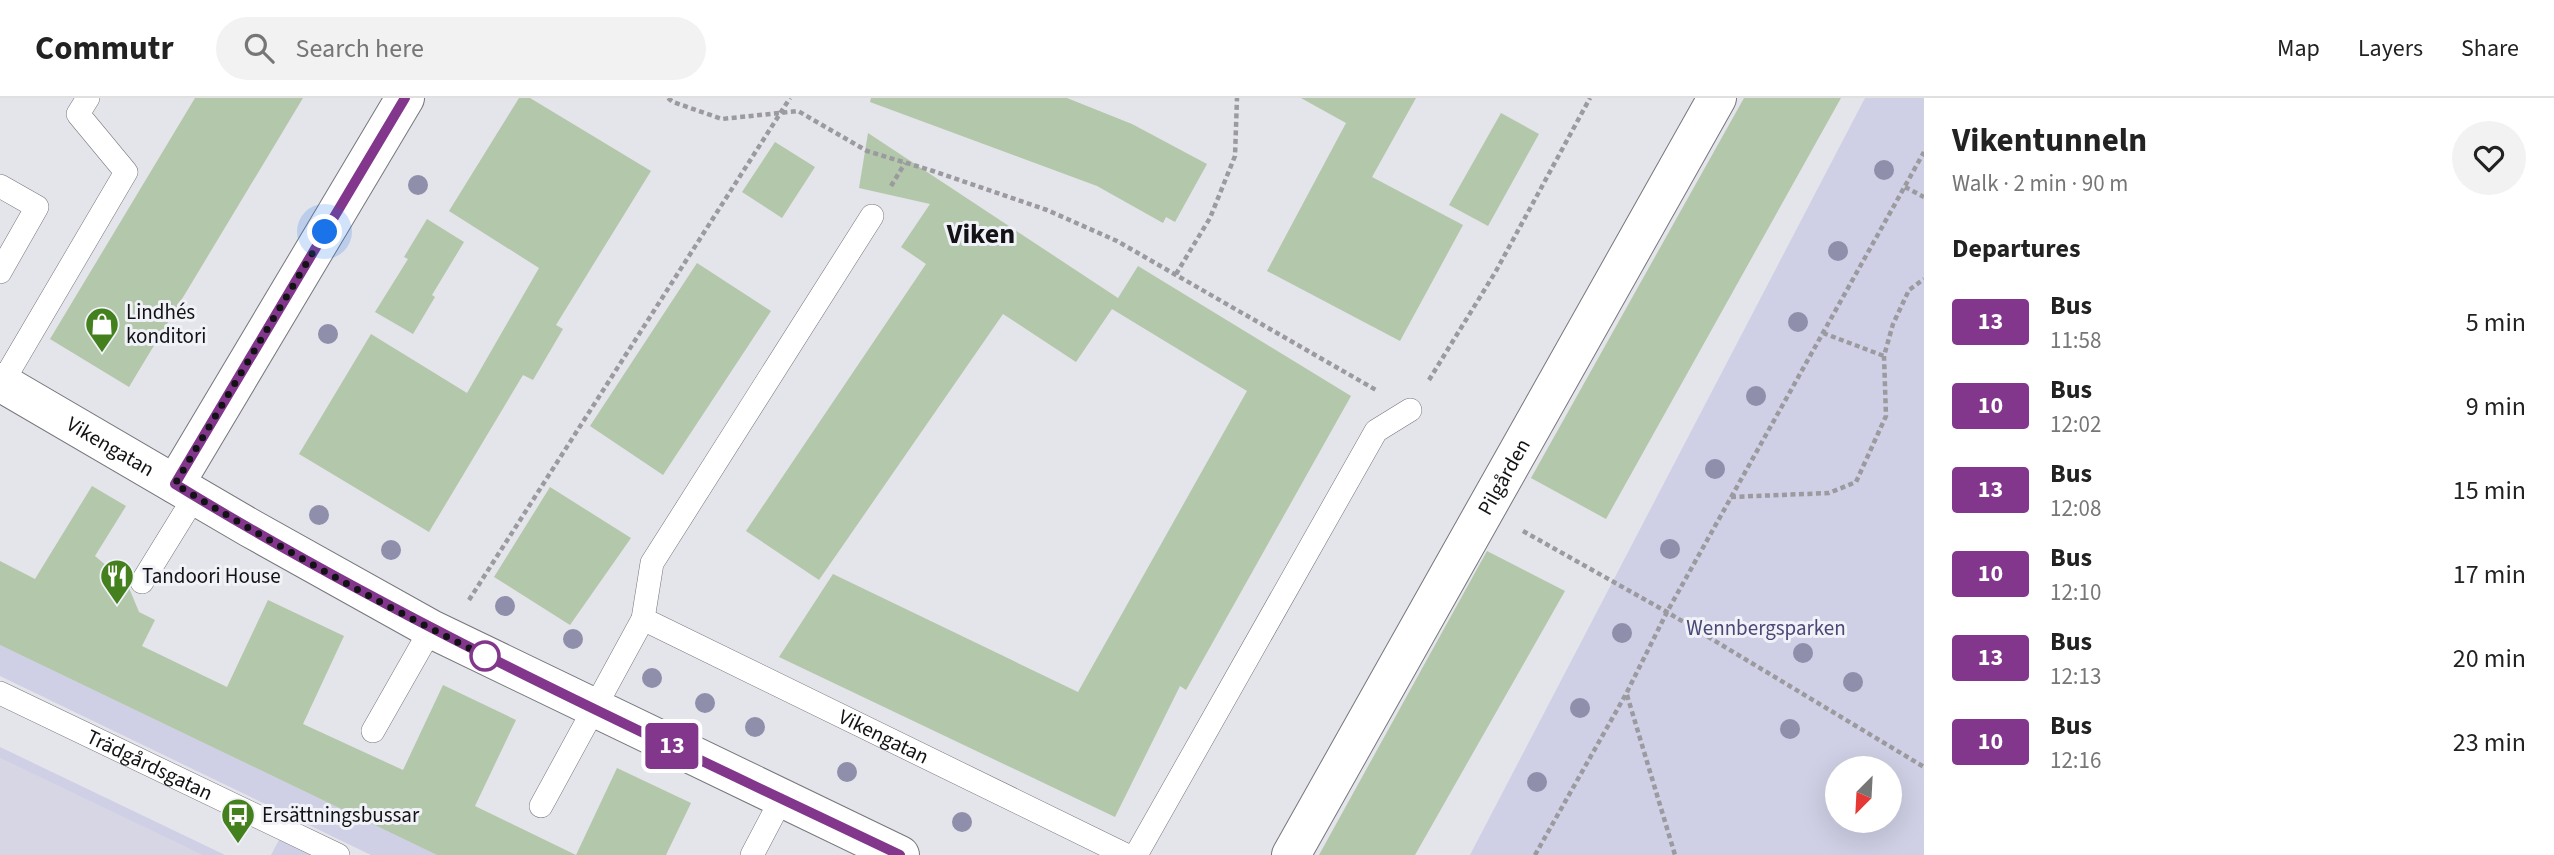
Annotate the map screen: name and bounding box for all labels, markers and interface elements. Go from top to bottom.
search box [216,17,706,80]
text: Commutr [35,25,174,72]
icon: search [240,29,278,67]
text: Search here [296,30,424,67]
text: Map [2277,31,2320,66]
text: Layers [2358,31,2423,66]
text: Share [2461,31,2519,66]
text: Vikentunneln [1952,117,2147,164]
button: heart [2452,121,2526,195]
text: Walk · 2 min · 90 m [1952,167,2128,200]
your location [307,214,342,249]
district label: Viken [946,214,1015,254]
text: Departures [1952,230,2080,267]
text: Bus [2050,287,2092,324]
place label: Lindhés konditori [126,297,206,351]
text: 13 [1978,304,2003,339]
text: 5 min [2466,304,2526,341]
shop icon: Lindhés konditori [83,305,121,354]
text: 11:58 [2050,324,2101,357]
text: Bus [2050,371,2092,408]
text: 10 [1978,388,2003,423]
text: 9 min [2466,388,2526,425]
text: 12:02 [2050,408,2101,441]
street label: Vikengatan [61,409,160,484]
street label: Pilgården [1470,433,1537,521]
text: Bus [2050,455,2092,492]
text: 13 [1978,472,2003,507]
text: 15 min [2453,472,2526,509]
text: 12:08 [2050,492,2101,525]
text: Bus [2050,539,2092,576]
text: 10 [1978,556,2003,591]
text: 17 min [2453,556,2526,593]
restaurant icon: Tandoori House [98,557,136,606]
place label: Tandoori House [142,561,281,591]
text: 12:10 [2050,576,2101,609]
park label: Wennbergsparken [1686,613,1846,643]
text: Bus [2050,623,2092,660]
text: 13 [1978,640,2003,675]
text: 20 min [2453,640,2526,677]
unlabelled marker [470,641,500,671]
text: 12:13 [2050,660,2101,693]
street label: Vikengatan [834,702,934,771]
text: Bus [2050,707,2092,744]
street label: Trädgårdsgatan [81,722,218,808]
line badge: 13 [640,723,704,769]
text: 10 [1978,724,2003,759]
text: 23 min [2453,724,2526,761]
text: 13 [659,728,685,763]
text: 12:16 [2050,744,2101,777]
north arrow [1825,756,1902,833]
map controls [1825,756,1902,833]
bus stop icon: Ersättningsbussar [219,796,257,845]
place label: Ersättningsbussar [262,800,420,830]

